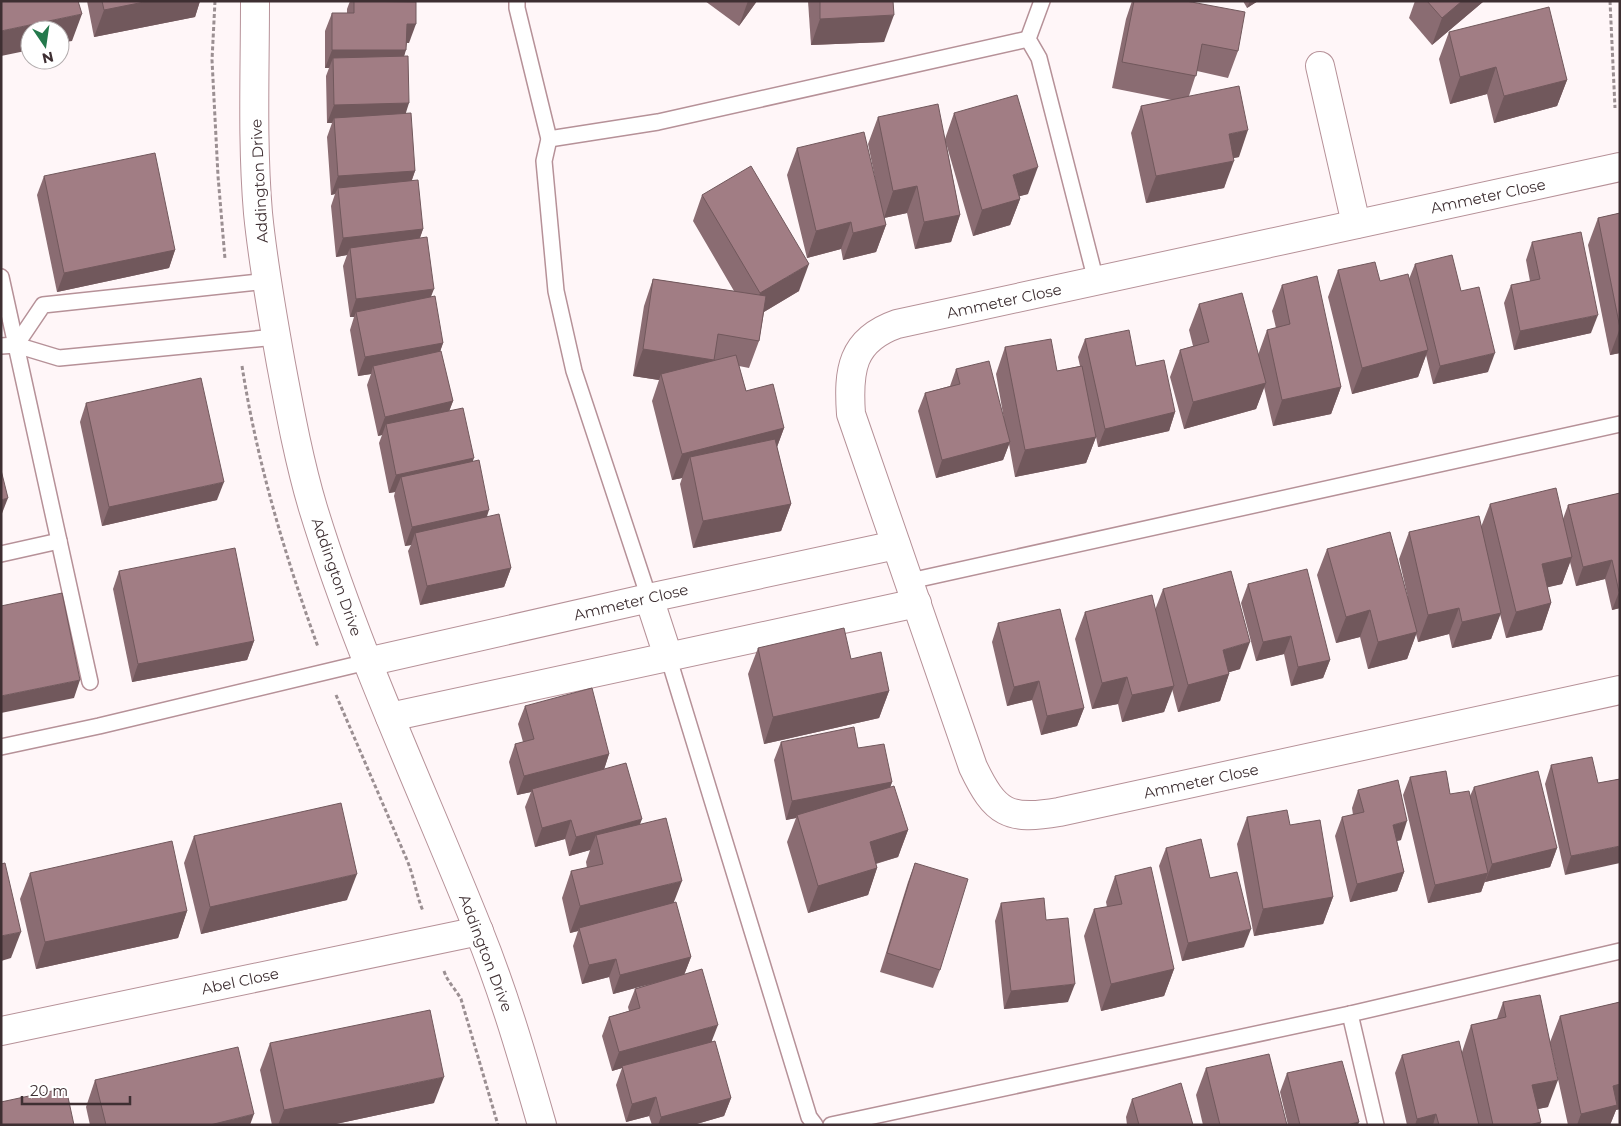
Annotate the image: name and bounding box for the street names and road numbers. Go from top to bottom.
street label: Addington Drive [246,119,272,243]
street label: Ammeter Close [1429,175,1547,217]
street label: Ammeter Close [945,280,1063,322]
street label: Addington Drive [308,515,366,639]
street label: Ammeter Close [572,580,690,624]
street label: Ammeter Close [1142,760,1260,802]
street label: Addington Drive [455,892,517,1014]
street label: Abel Close [200,964,280,998]

